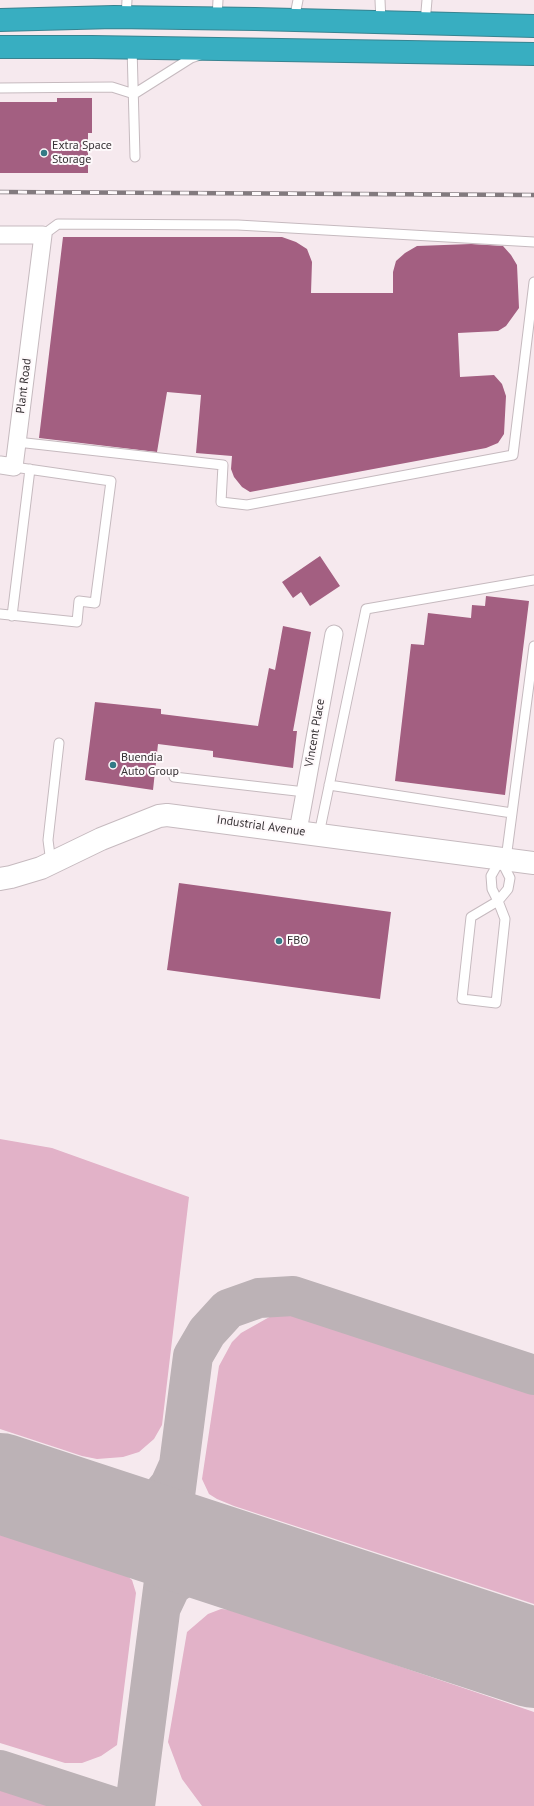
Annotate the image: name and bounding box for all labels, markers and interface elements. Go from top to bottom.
place label: Extra Space Storage [52,139,112,167]
marker: Extra Space Storage [39,148,49,158]
street label: Plant Road [13,358,35,414]
street label: Vincent Place [302,698,328,768]
place label: Buendia Auto Group [121,751,179,779]
marker: Buendia Auto Group [108,760,118,770]
street label: Industrial Avenue [216,813,306,839]
place label: FBO [287,934,308,948]
marker: FBO [274,936,284,946]

